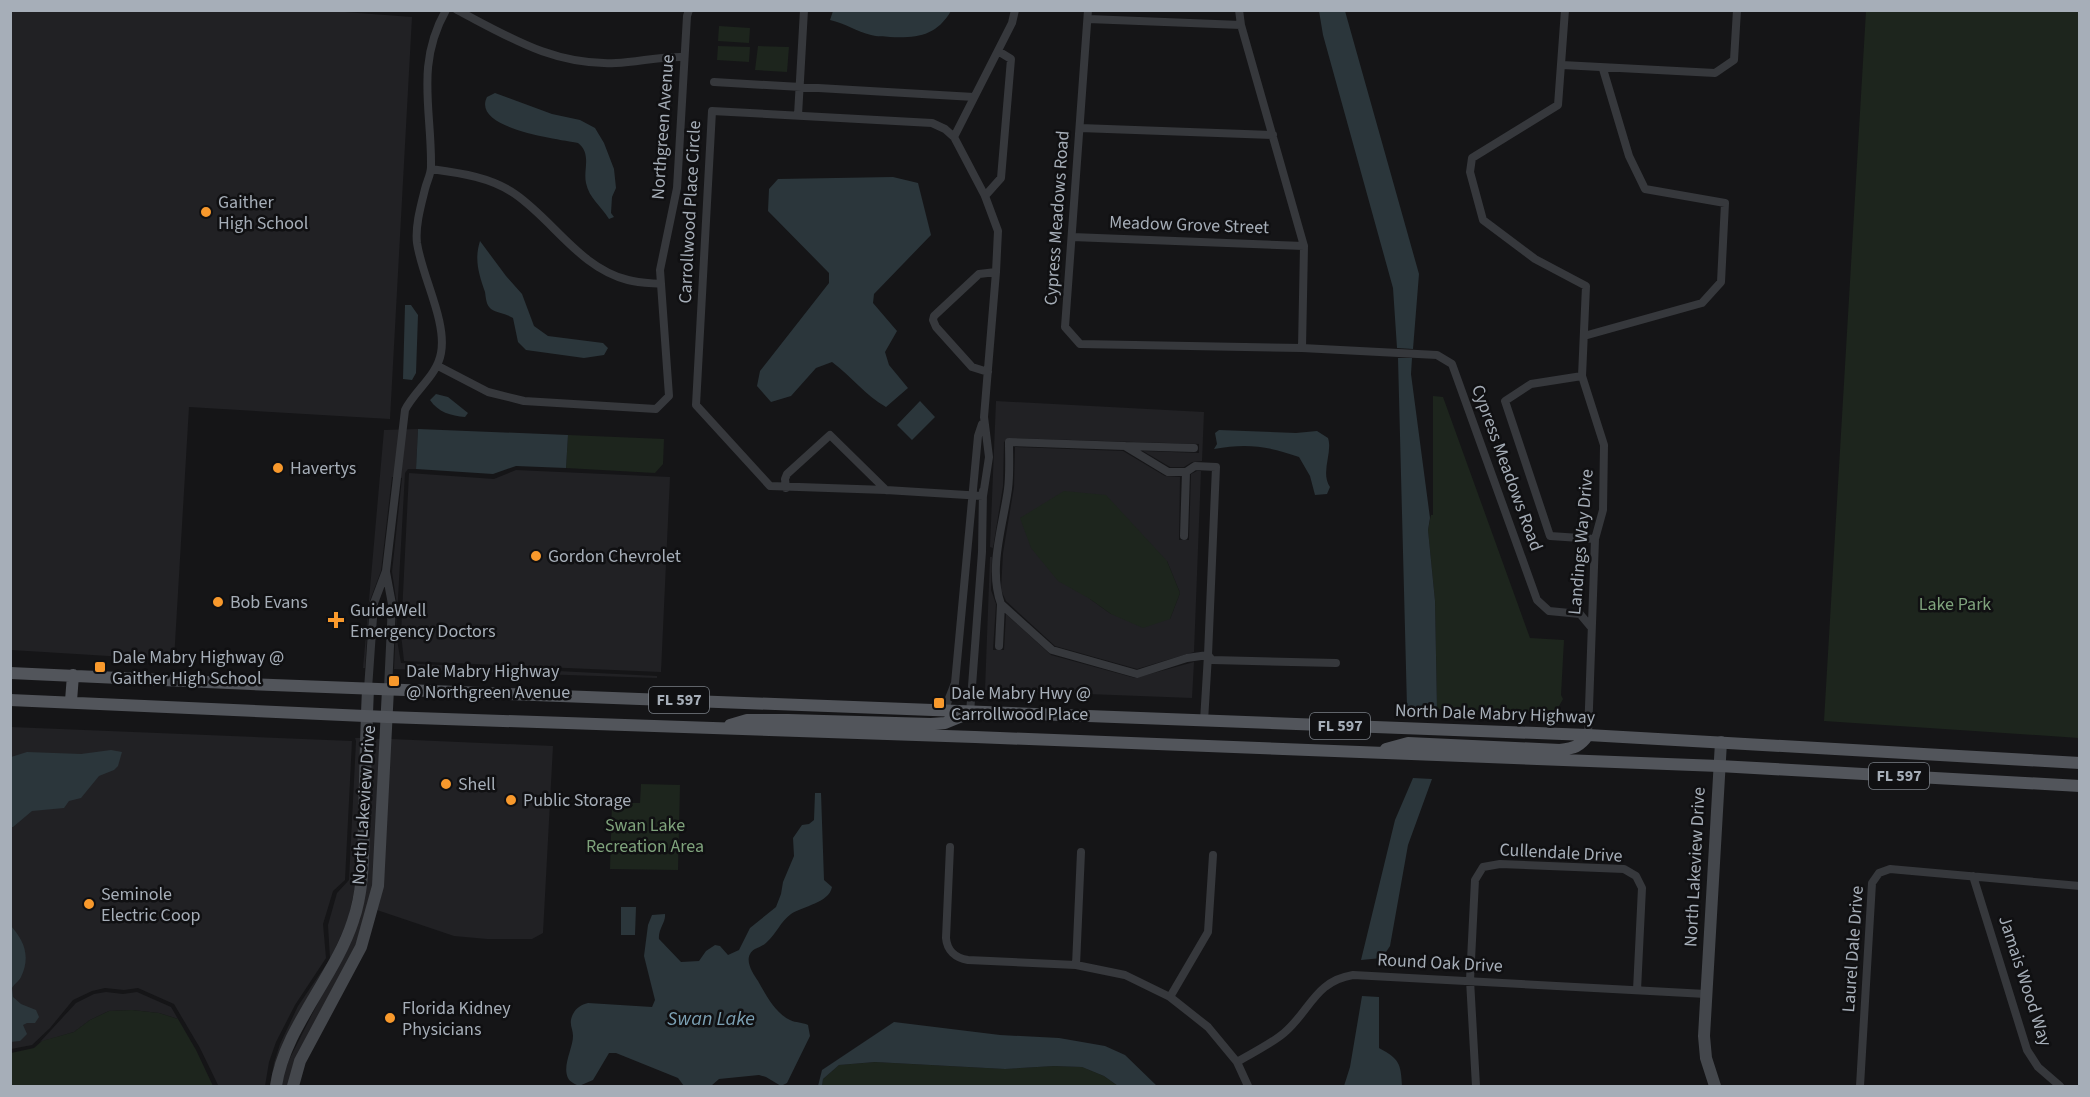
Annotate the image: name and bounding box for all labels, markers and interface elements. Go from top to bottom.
street label: Northgreen Avenue [645,54,681,200]
street label: Carrollwood Place Circle [673,120,707,304]
street label: Cypress Meadows Road [1038,130,1076,306]
place label: Gaither High School [218,190,308,236]
marker: Gaither High School [199,205,213,219]
street label: Meadow Grove Street [1109,210,1269,240]
street label: Cypress Meadows Road [1465,381,1549,555]
place label: Havertys [290,456,356,481]
marker: Havertys [271,461,285,475]
street label: Landings Way Drive [1562,468,1600,616]
place label: Gordon Chevrolet [548,544,681,569]
marker: Gordon Chevrolet [529,549,543,563]
place label: Bob Evans [230,590,308,615]
park label: Lake Park [1919,592,1991,617]
marker: Bob Evans [211,595,225,609]
place label: GuideWell Emergency Doctors [350,598,496,644]
marker: GuideWell Emergency Doctors [327,611,345,629]
place label: Dale Mabry Highway @ Gaither High School [112,645,284,691]
place label: Dale Mabry Highway @ Northgreen Avenue [406,659,570,705]
marker: Dale Mabry Highway @ Gaither High School [93,660,107,674]
marker: Dale Mabry Highway @ Northgreen Avenue [387,674,401,688]
place label: Dale Mabry Hwy @ Carrollwood Place [951,681,1091,727]
road number: FL 597 [649,687,709,713]
marker: Dale Mabry Hwy @ Carrollwood Place [932,696,946,710]
street label: North Dale Mabry Highway [1394,698,1596,730]
road number: FL 597 [1310,713,1370,739]
street label: North Lakeview Drive [346,724,382,886]
road number: FL 597 [1869,763,1929,789]
place label: Shell [458,772,496,797]
marker: Shell [439,777,453,791]
street label: North Lakeview Drive [1678,786,1712,948]
place label: Public Storage [523,788,631,813]
marker: Public Storage [504,793,518,807]
park label: Swan Lake Recreation Area [586,813,704,859]
street label: Cullendale Drive [1499,837,1623,869]
place label: Seminole Electric Coop [101,882,200,928]
street label: Laurel Dale Drive [1836,885,1870,1013]
marker: Seminole Electric Coop [82,897,96,911]
street label: Jamais Wood Way [1992,913,2058,1050]
street label: Round Oak Drive [1377,947,1503,979]
place label: Florida Kidney Physicians [402,996,511,1042]
water label: Swan Lake [667,1005,755,1033]
marker: Florida Kidney Physicians [383,1011,397,1025]

